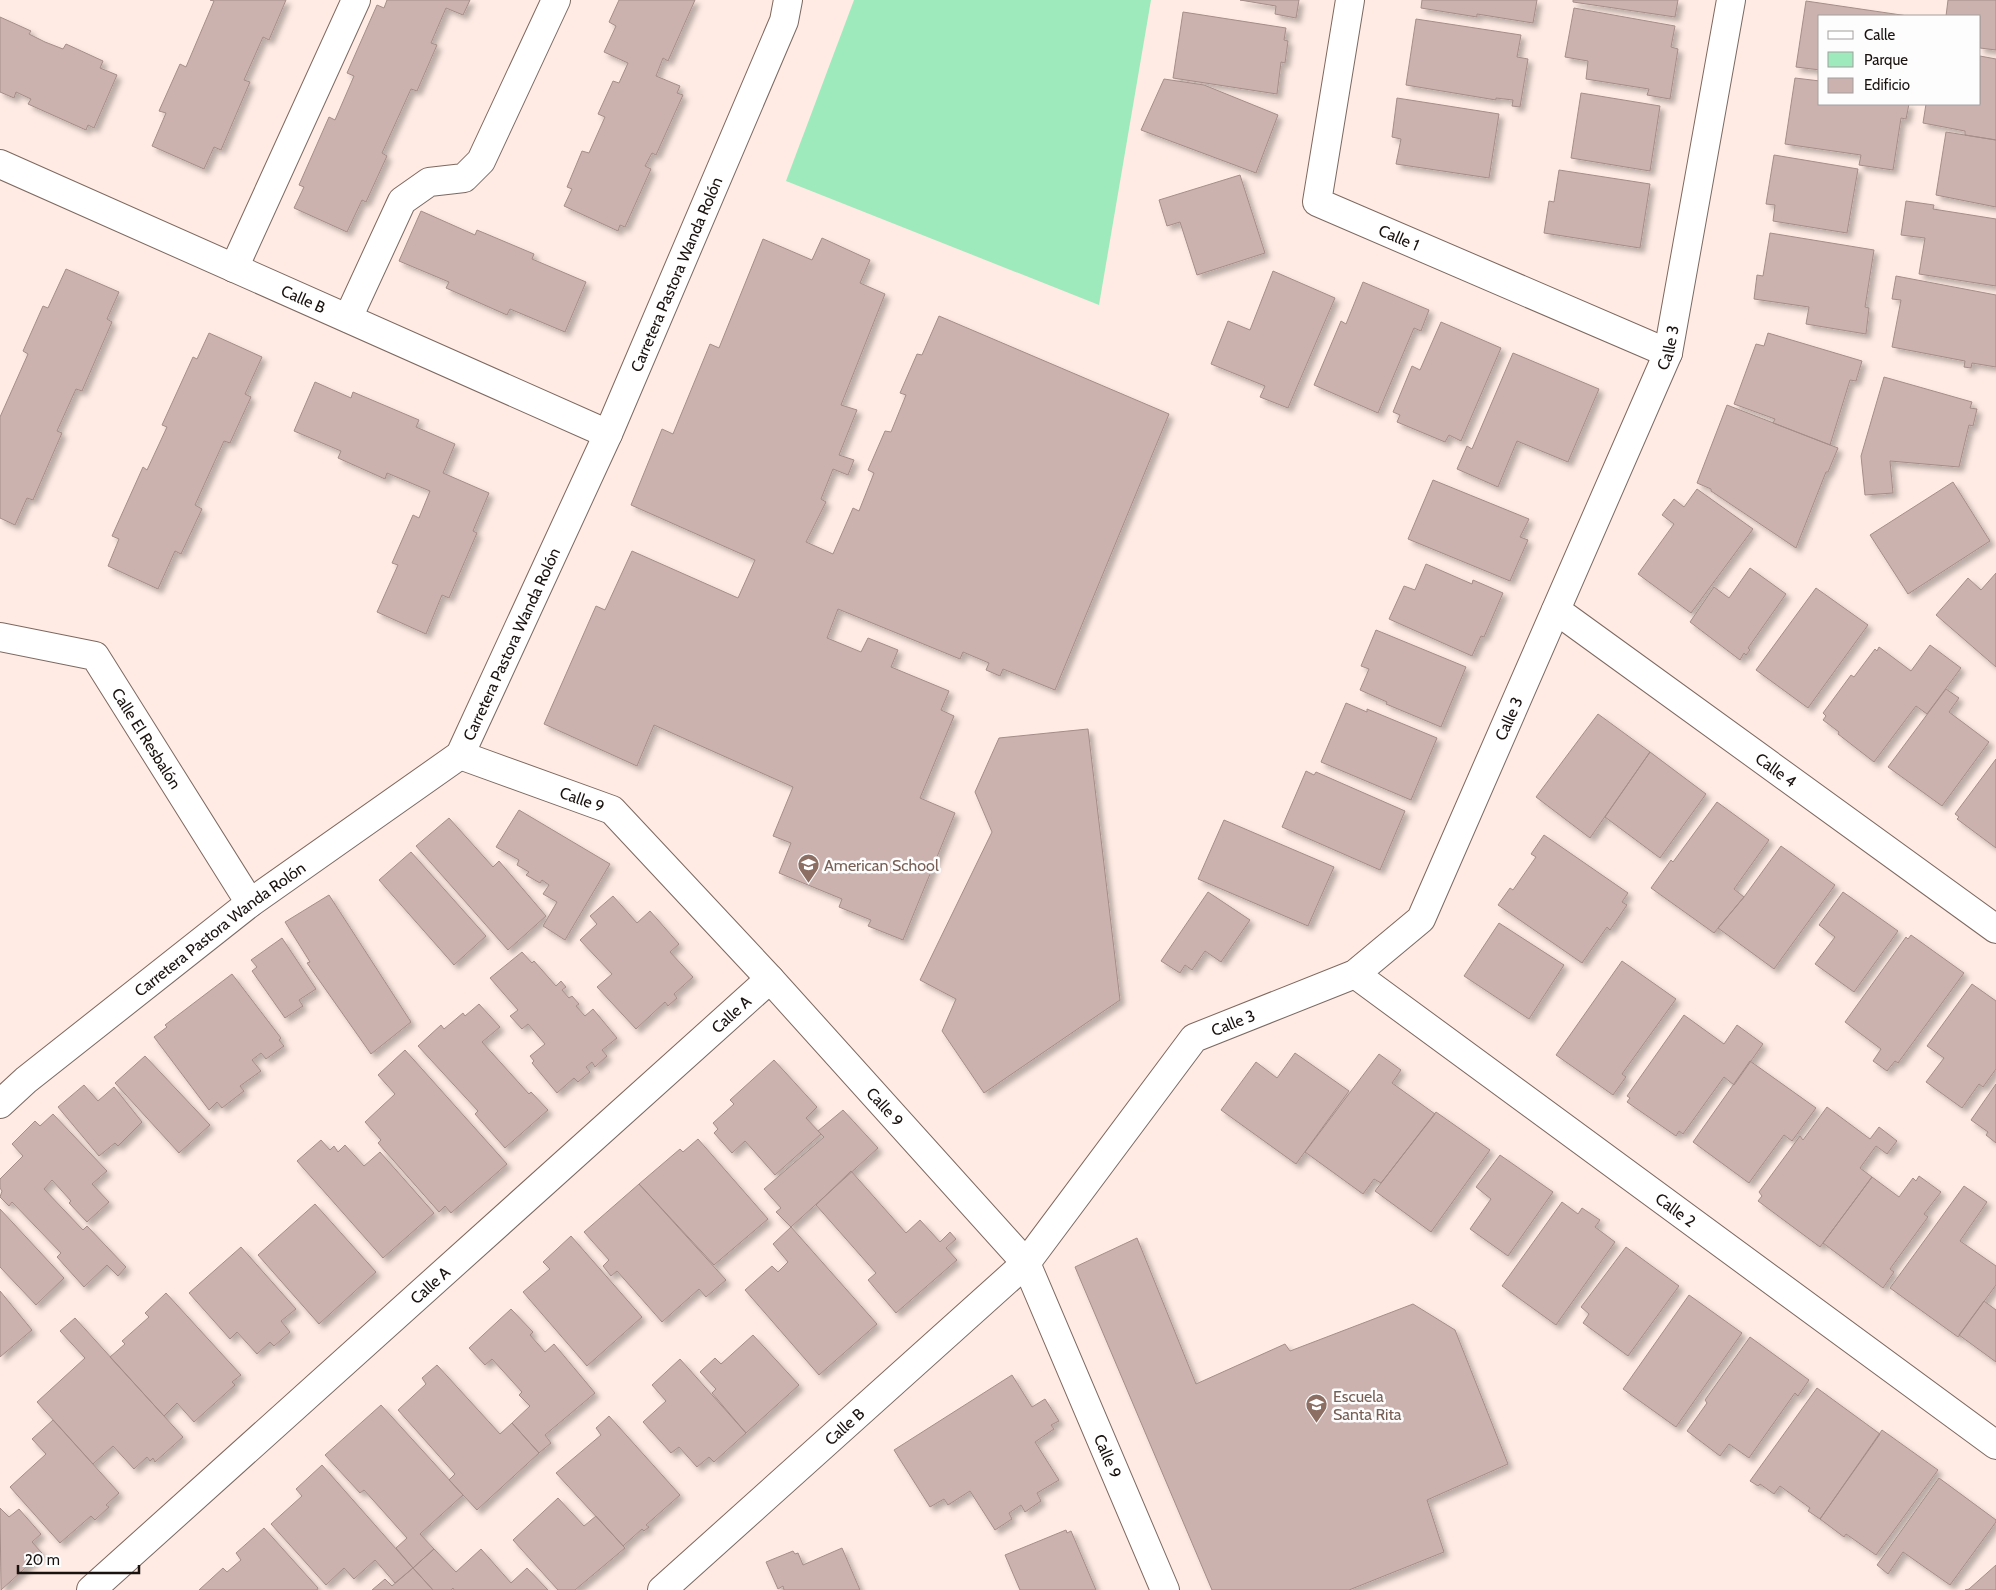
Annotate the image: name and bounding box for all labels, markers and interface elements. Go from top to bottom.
legend [1818,15,1981,105]
text: Calle [1864,26,1895,44]
text: Parque [1864,51,1908,69]
text: Edificio [1864,76,1910,94]
street label: Carretera Pastora Wanda Rolón [627,174,727,375]
street label: Calle 1 [1376,221,1422,255]
street label: Calle B [278,281,329,317]
street label: Calle 3 [1653,324,1683,373]
street label: Carretera Pastora Wanda Rolón [459,545,564,744]
street label: Calle El Resbalón [107,685,185,792]
street label: Calle 3 [1491,694,1527,743]
street label: Calle 4 [1752,749,1800,791]
street label: Calle 9 [557,783,607,816]
school or university icon: American School [796,853,820,884]
place label: American School [824,856,939,875]
street label: Carretera Pastora Wanda Rolón [131,858,309,1001]
street label: Calle A [708,992,755,1037]
street label: Calle 3 [1208,1006,1258,1040]
street label: Calle 9 [862,1084,907,1131]
street label: Calle 2 [1652,1189,1699,1231]
street label: Calle A [407,1263,454,1308]
place label: Escuela Santa Rita [1333,1387,1402,1424]
school or university icon: Escuela Santa Rita [1305,1393,1329,1424]
street label: Calle B [821,1404,869,1449]
street label: Calle 9 [1090,1431,1125,1481]
scale bar [18,1542,139,1574]
text: 20 m [25,1551,60,1569]

